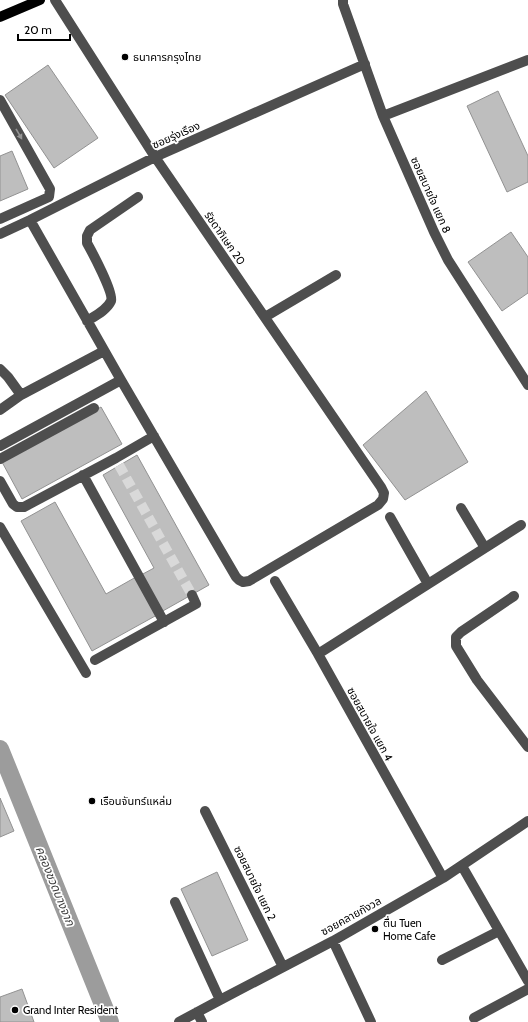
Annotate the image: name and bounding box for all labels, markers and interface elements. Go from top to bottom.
scale bar [18,16,70,42]
text: 20 m [24,22,52,37]
place label: ธนาคารกรุงไทย [133,50,201,64]
marker: ธนาคารกรุงไทย [120,52,130,62]
street label: ซอยรุ่งเรือง [150,118,202,152]
one-way arrow [16,128,23,140]
street label: ซอยสบายใจ แยก 8 [408,155,454,235]
street label: รัชดาภิเษก 20 [201,209,249,268]
street label: ซอยสบายใจ แยก 4 [344,685,396,764]
place label: เรือนจันทร์แหล่ม [100,794,172,808]
marker: เรือนจันทร์แหล่ม [87,796,97,806]
street label: ซอยสบายใจ แยก 2 [231,843,279,923]
water label: คลองชวดบางจาก [33,844,79,929]
street label: ซอยคลายกังวล [318,894,384,938]
place label: ตื่น Tuen Home Cafe [383,915,436,943]
marker: ตื่น Tuen Home Cafe [370,924,380,934]
place label: Grand Inter Resident [23,1003,118,1017]
marker: Grand Inter Resident [10,1005,20,1015]

